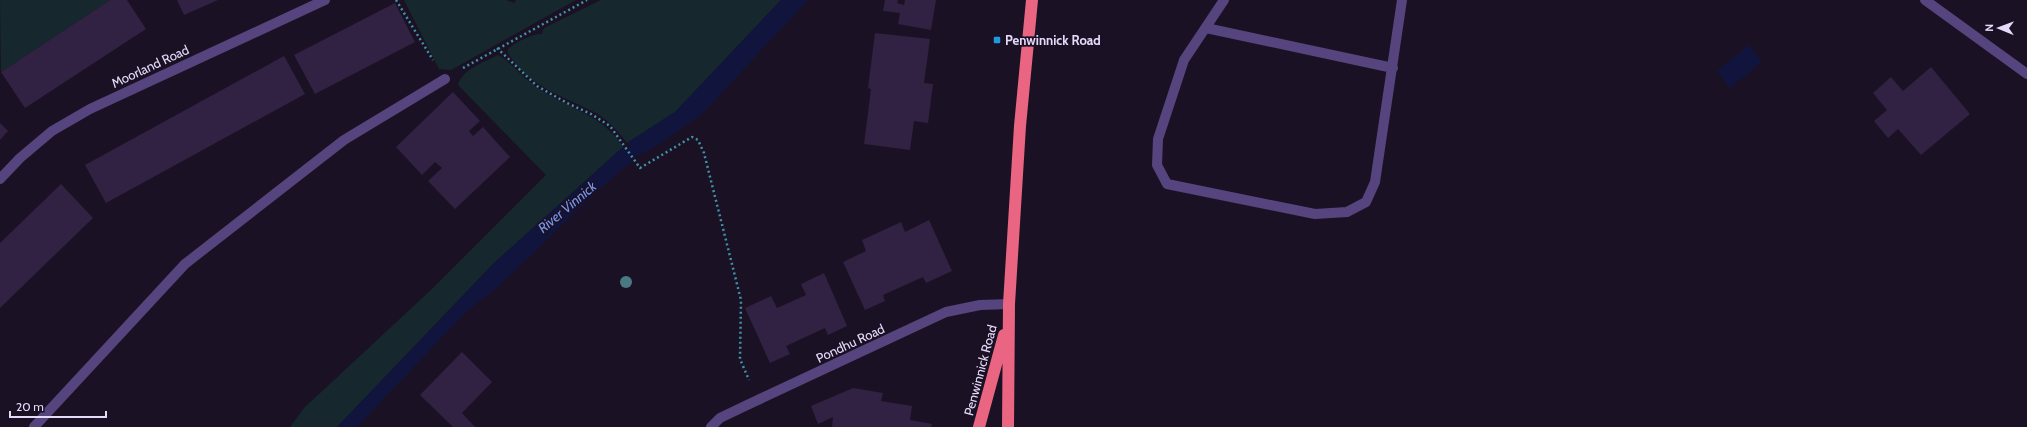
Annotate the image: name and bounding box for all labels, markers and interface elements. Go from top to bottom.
north arrow [1979,8,2019,48]
text: N [1982,24,1996,32]
place label: Penwinnick Road [1005,32,1101,48]
marker: Penwinnick Road [992,35,1002,45]
street label: Moorland Road [109,41,191,91]
water label: River Vinnick [534,177,601,237]
street label: Pondhu Road [813,320,887,366]
street label: Penwinnick Road [960,323,1000,417]
scale bar [10,393,106,419]
text: 20 m [16,399,44,414]

